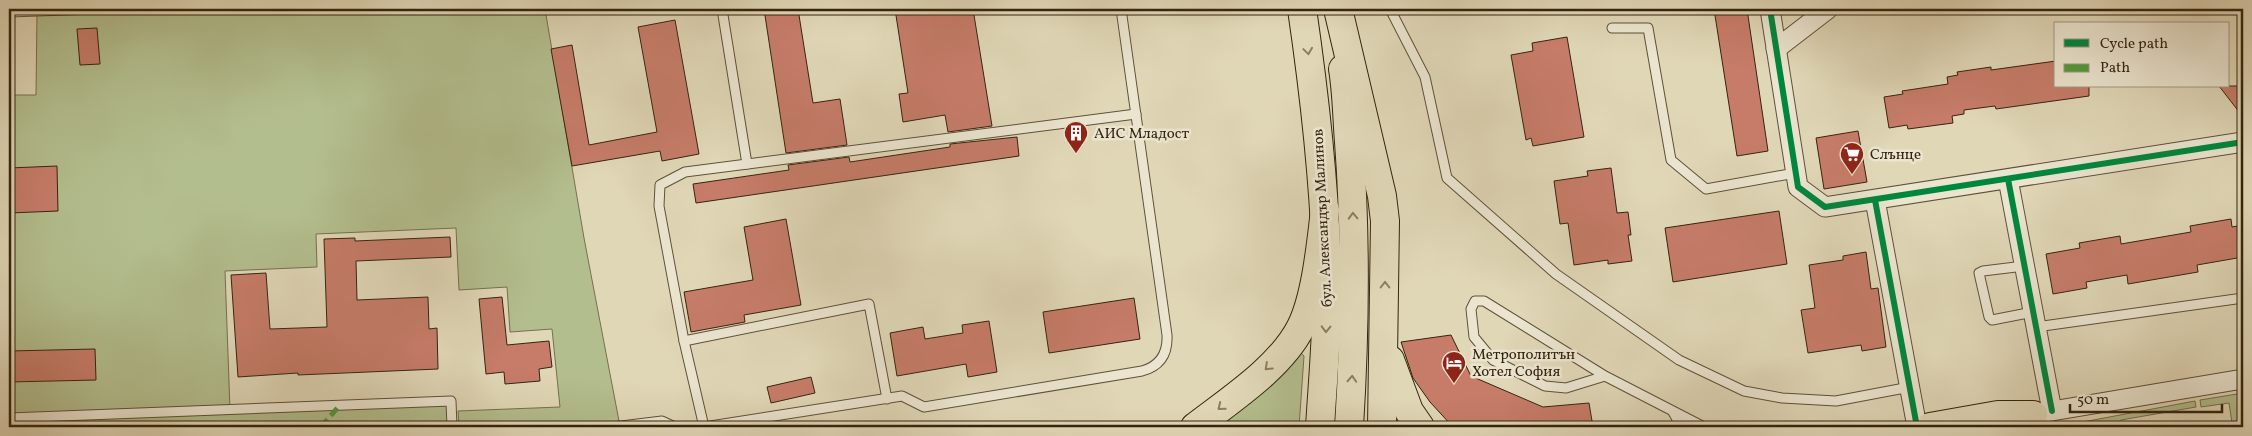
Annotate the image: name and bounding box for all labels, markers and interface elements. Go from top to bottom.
legend [2054,22,2230,88]
text: Cycle path [2100,34,2168,55]
one-way arrow [1303,46,1313,55]
text: Path [2100,58,2130,79]
building icon: АИС Младост [1063,120,1089,154]
place label: АИС Младост [1094,124,1189,145]
street label: бул. Александър Малинов [1308,128,1339,308]
supermarket icon: Слънце [1839,141,1865,175]
place label: Слънце [1870,145,1921,166]
one-way arrow [1348,212,1358,220]
one-way arrow [1380,281,1390,288]
one-way arrow [1321,326,1331,333]
place label: Метрополитън Хотел София [1472,345,1575,383]
hotel icon: Метрополитън Хотел София [1441,350,1467,384]
one-way arrow [1265,361,1274,370]
one-way arrow [1346,374,1357,382]
scale bar [2070,381,2222,413]
text: 50 m [2077,390,2109,411]
one-way arrow [1218,401,1227,409]

